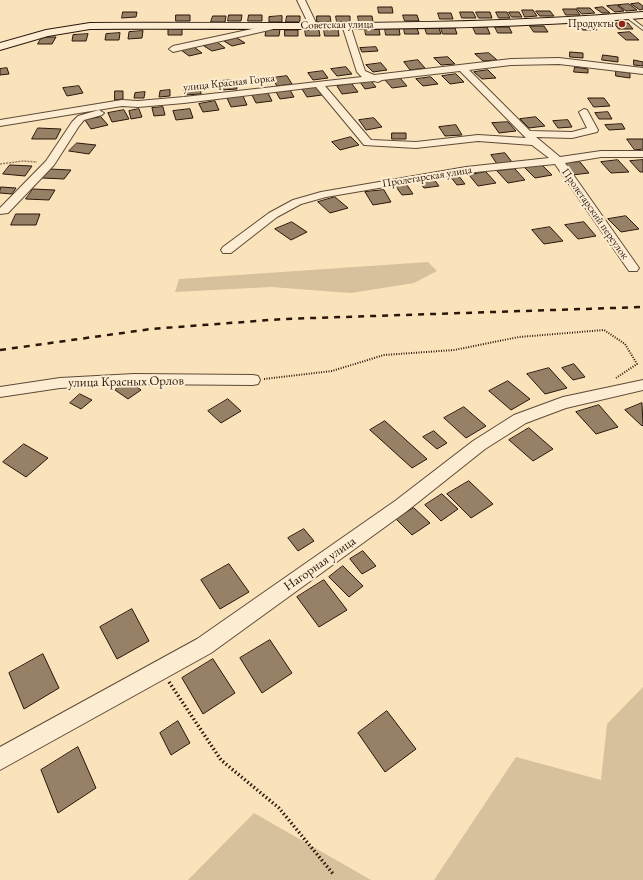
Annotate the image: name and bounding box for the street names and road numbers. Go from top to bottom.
street label: Советская улица [300,18,374,32]
street label: улица Красная Горка [183,72,275,94]
street label: Пролетарская улица [381,163,473,191]
street label: Пролетарский переулок [559,166,631,262]
street label: улица Красных Орлов [68,373,184,391]
street label: Нагорная улица [281,533,359,595]

